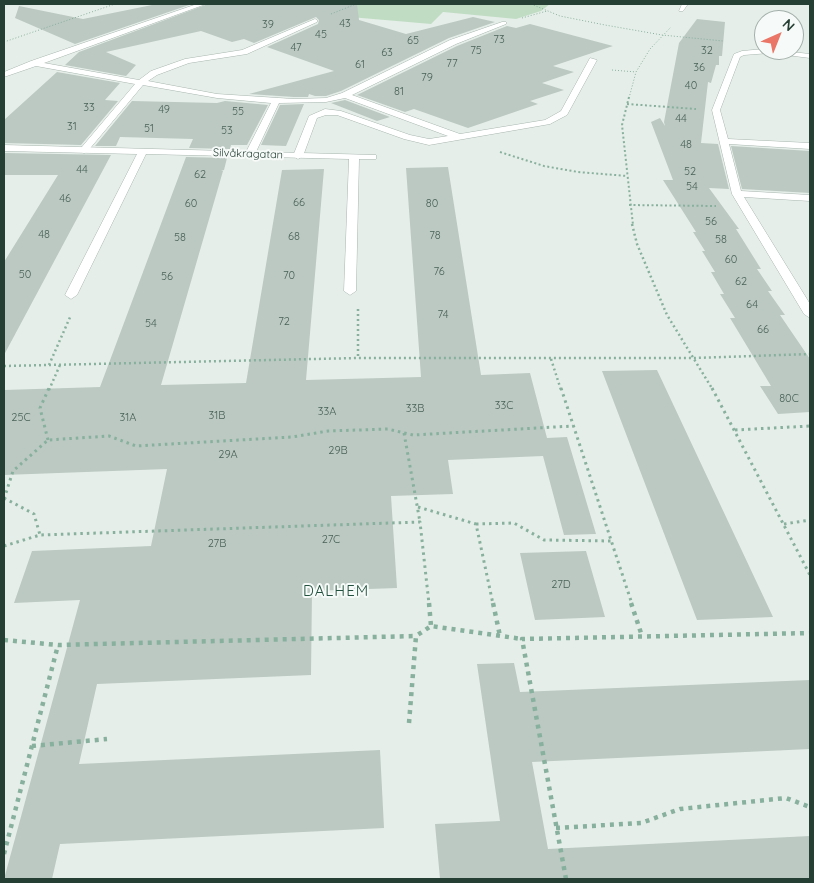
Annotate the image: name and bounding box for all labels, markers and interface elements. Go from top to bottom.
north arrow [754,10,804,60]
text: N [779,15,799,35]
house number: 43 [339,17,351,31]
house number: 39 [262,18,274,32]
house number: 45 [315,28,327,42]
house number: 73 [493,33,505,47]
house number: 65 [407,34,419,48]
house number: 47 [290,41,302,55]
house number: 75 [470,44,482,58]
house number: 32 [701,44,713,58]
house number: 63 [381,46,393,60]
house number: 77 [446,57,458,71]
house number: 61 [355,58,365,72]
house number: 36 [693,61,705,75]
house number: 79 [421,71,433,85]
house number: 40 [685,79,697,93]
house number: 81 [394,85,404,99]
house number: 33 [83,101,95,115]
house number: 49 [158,103,170,117]
house number: 55 [232,105,244,119]
house number: 44 [675,112,687,126]
house number: 31 [67,120,77,134]
house number: 51 [144,122,154,136]
house number: 53 [221,124,233,138]
house number: 48 [680,138,692,152]
street label: Silvåkragatan [213,146,283,162]
house number: 44 [76,163,88,177]
house number: 52 [684,165,696,179]
house number: 62 [194,168,206,182]
house number: 54 [686,180,698,194]
house number: 46 [59,192,71,206]
house number: 66 [293,196,305,210]
house number: 60 [185,197,197,211]
house number: 80 [426,197,438,211]
house number: 56 [705,215,717,229]
house number: 48 [38,228,50,242]
house number: 78 [429,229,441,243]
house number: 68 [288,230,300,244]
house number: 58 [174,231,186,245]
house number: 58 [715,233,727,247]
house number: 60 [725,253,737,267]
house number: 76 [433,265,445,279]
house number: 50 [19,268,31,282]
house number: 70 [283,269,295,283]
house number: 56 [161,270,173,284]
house number: 62 [735,275,747,289]
house number: 64 [746,298,758,312]
house number: 74 [438,308,448,322]
house number: 72 [278,315,290,329]
house number: 54 [145,317,157,331]
house number: 66 [757,323,769,337]
house number: 80C [779,392,799,406]
house number: 33C [495,399,513,413]
house number: 33B [406,402,424,416]
house number: 33A [318,405,336,419]
house number: 31B [209,409,225,423]
house number: 25C [11,411,31,425]
house number: 31A [120,411,136,425]
house number: 29B [328,444,348,458]
house number: 29A [218,448,238,462]
house number: 27C [322,533,340,547]
house number: 27B [208,537,226,551]
house number: 27D [551,578,571,592]
district label: DALHEM [302,582,370,600]

